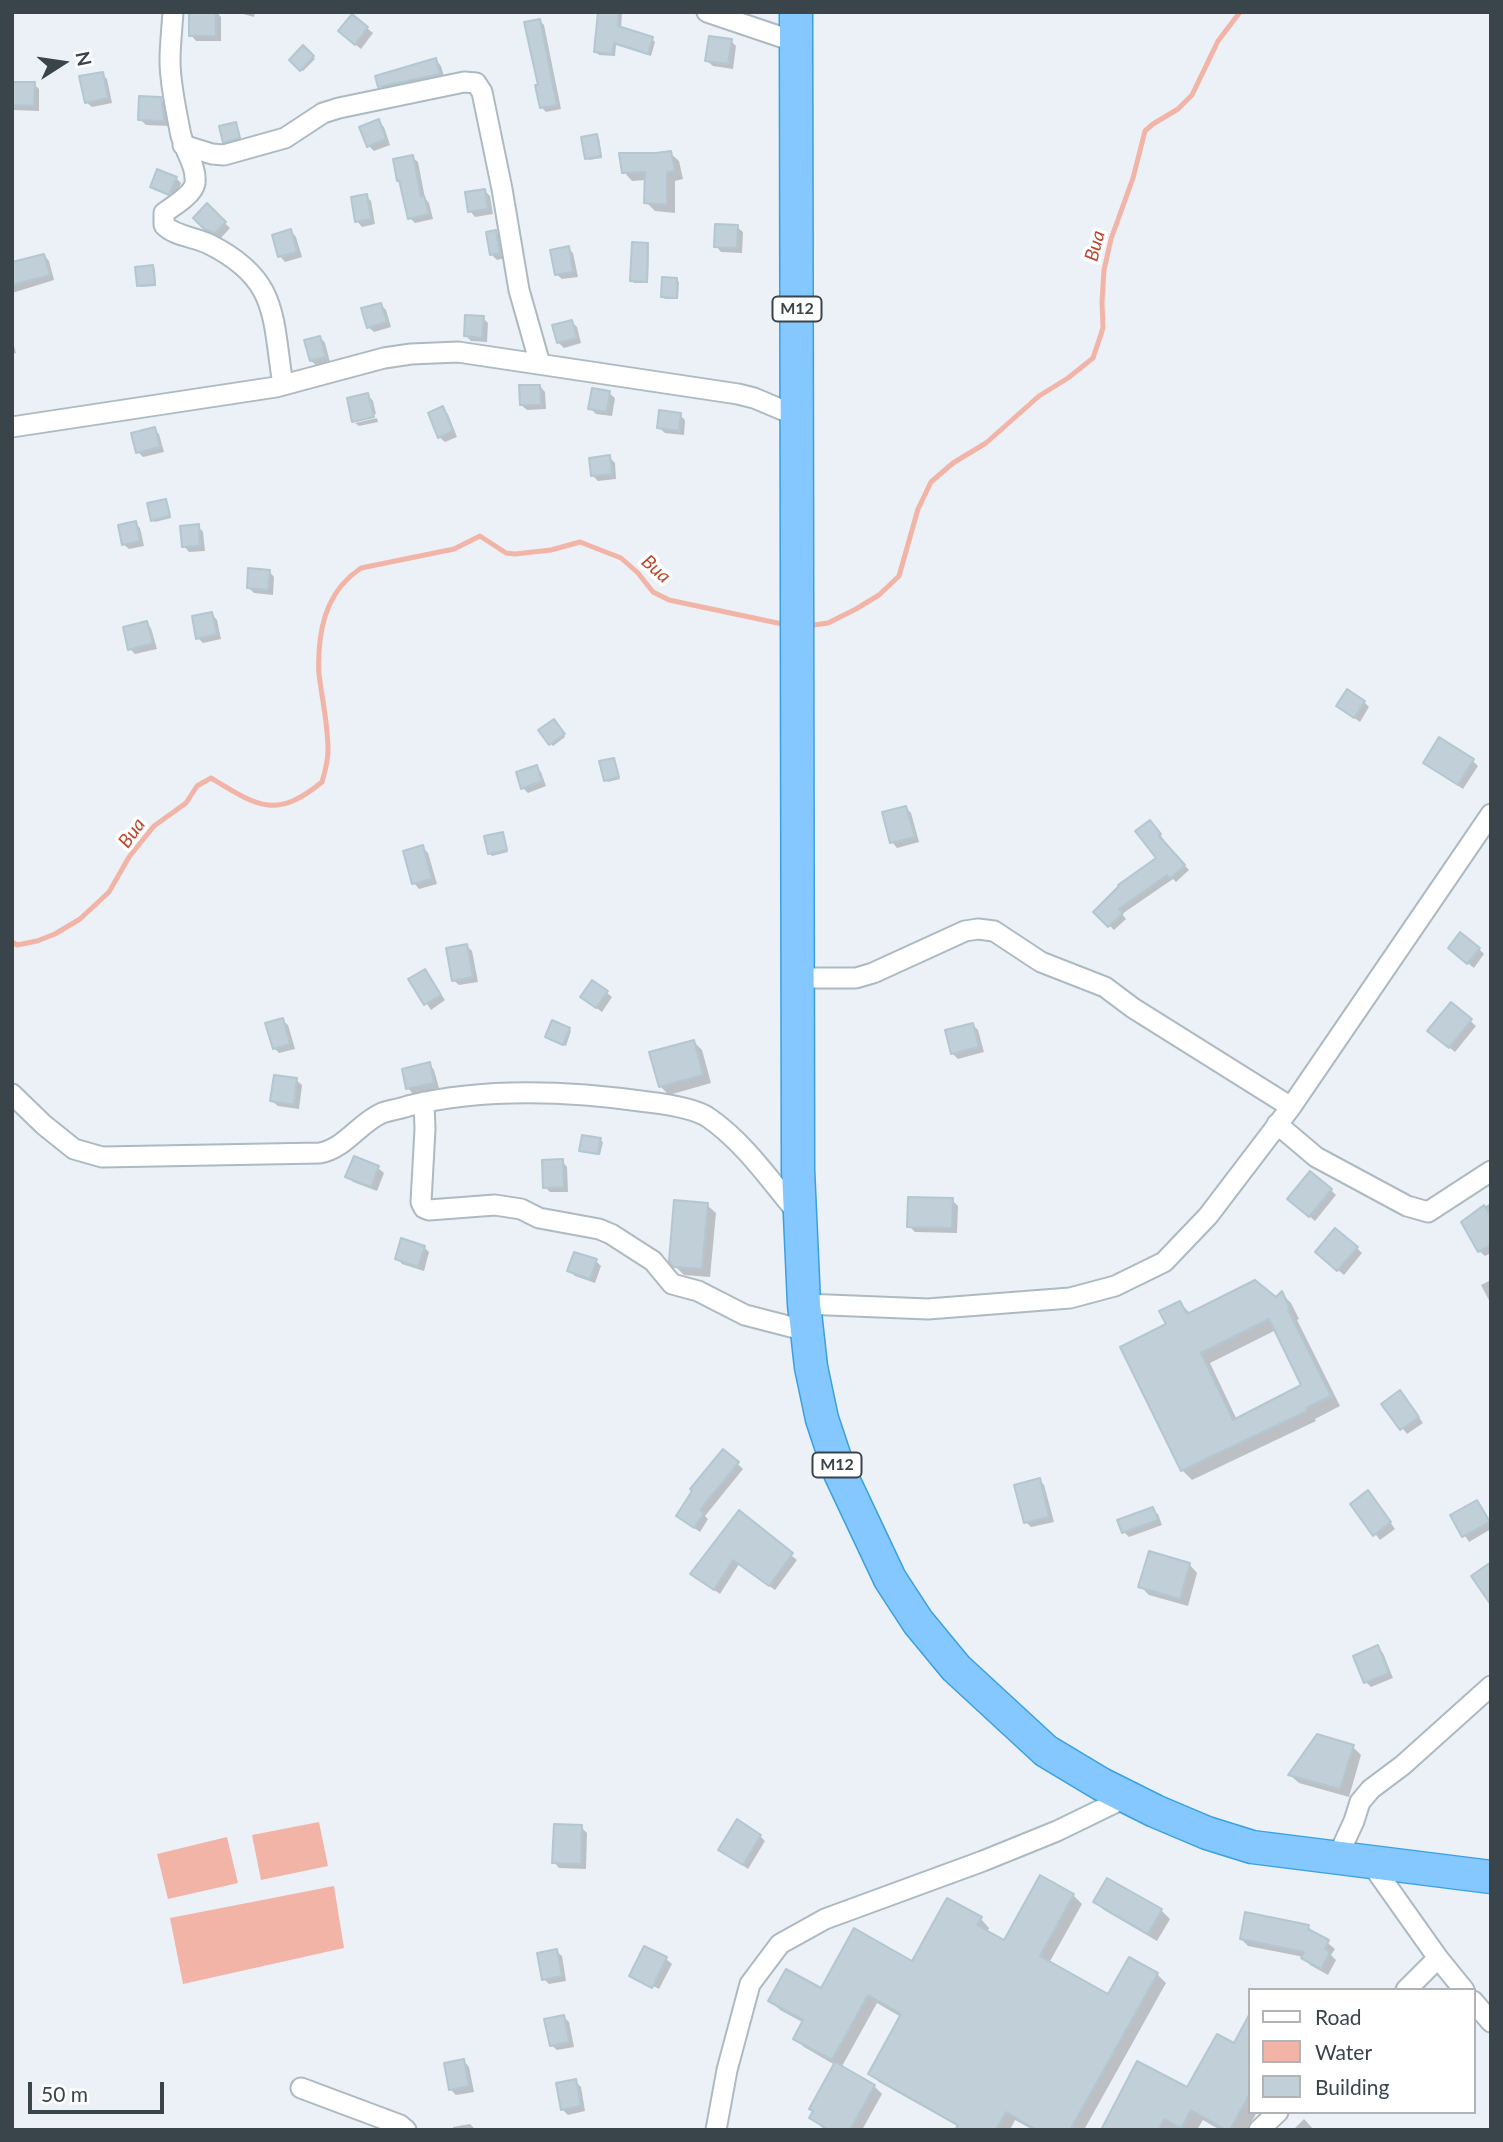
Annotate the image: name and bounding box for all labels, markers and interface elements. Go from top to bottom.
north arrow [28,28,98,98]
text: N [71,49,97,68]
water label: Bua [1080,228,1110,264]
road number: M12 [772,296,822,322]
water label: Bua [637,550,675,588]
water label: Bua [114,814,150,852]
road number: M12 [812,1452,862,1478]
legend [1248,1988,1475,2114]
text: Road [1315,2004,1362,2029]
text: Water [1315,2039,1372,2064]
scale bar [32,2068,168,2112]
text: Building [1315,2074,1390,2099]
text: 50 m [41,2081,88,2106]

